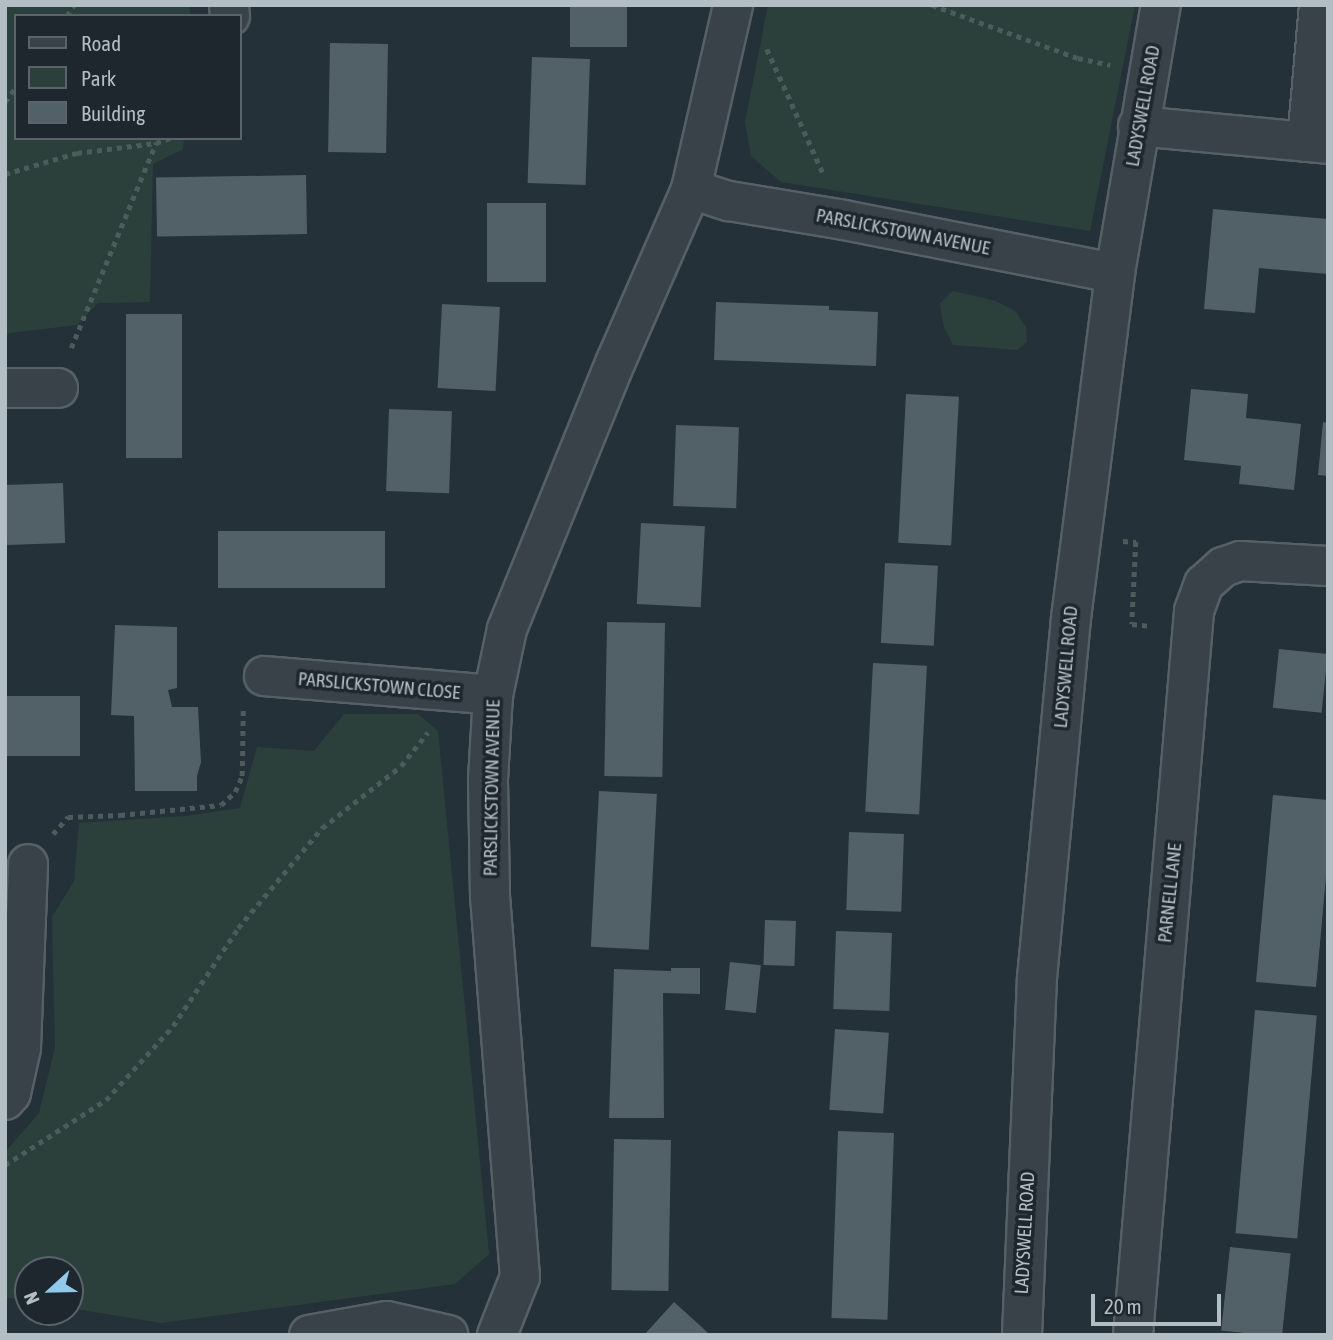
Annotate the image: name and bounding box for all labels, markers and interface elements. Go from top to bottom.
legend [14,14,242,140]
text: Road [81,31,121,55]
street label: LADYSWELL ROAD [1121,44,1165,168]
text: Park [81,66,116,90]
text: Building [81,101,145,125]
street label: PARSLICKSTOWN AVENUE [814,204,992,260]
street label: LADYSWELL ROAD [1049,605,1083,729]
street label: PARSLICKSTOWN CLOSE [297,668,461,704]
street label: PARSLICKSTOWN AVENUE [479,699,505,877]
street label: PARNELL LANE [1153,842,1187,944]
street label: LADYSWELL ROAD [1010,1171,1040,1295]
north arrow [14,1256,84,1326]
scale bar [1095,1280,1224,1324]
text: N [19,1289,44,1307]
text: 20 m [1104,1294,1142,1318]

